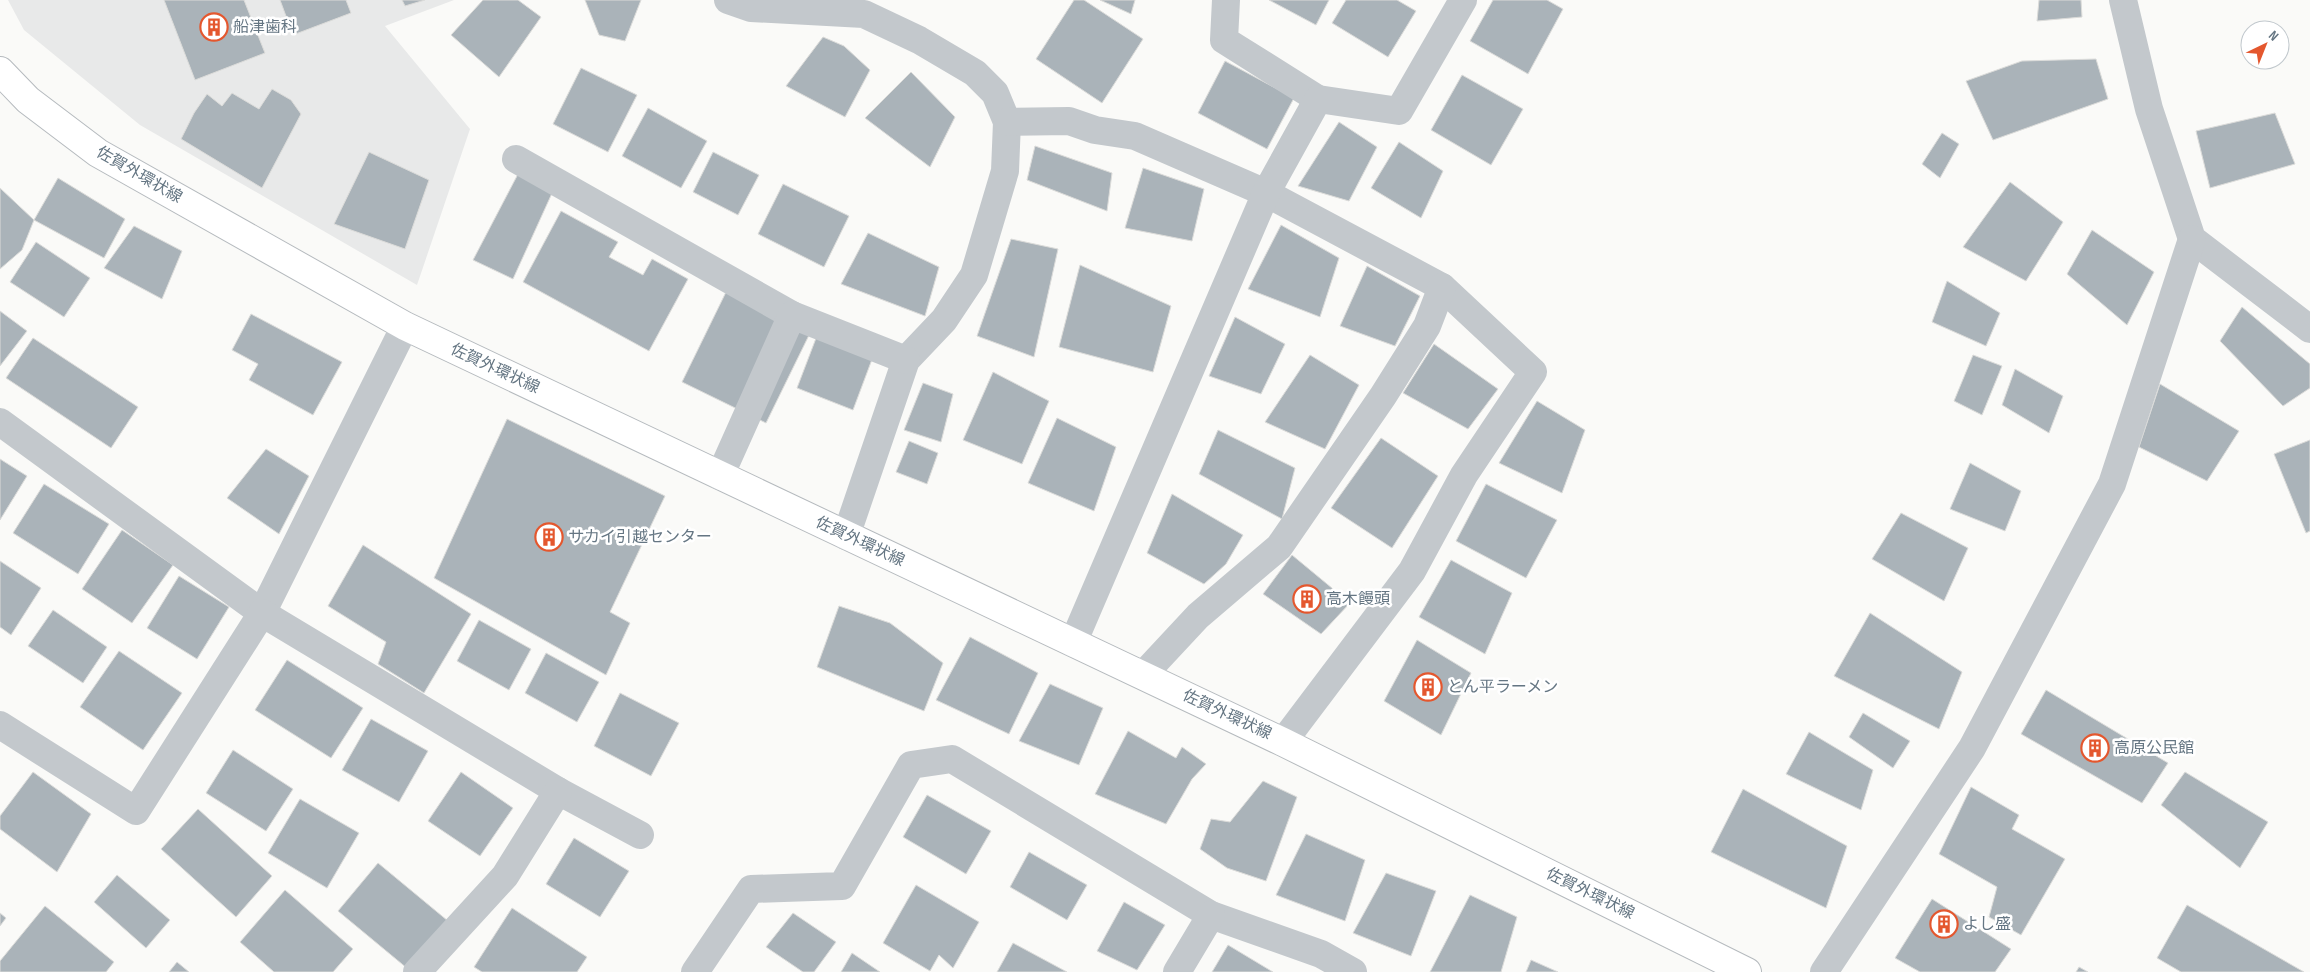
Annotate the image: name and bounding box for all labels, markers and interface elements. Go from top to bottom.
building icon: 船津歯科 [199,12,229,42]
place label: 船津歯科 [233,18,297,37]
north arrow [2240,20,2290,70]
text: N [2265,27,2282,45]
street label: 佐賀外環状線 [93,143,185,207]
street label: 佐賀外環状線 [447,340,543,398]
street label: 佐賀外環状線 [812,513,908,571]
building icon: サカイ引越センター [534,522,564,552]
place label: サカイ引越センター [568,528,712,547]
building icon: 高木饅頭 [1292,584,1322,614]
place label: 高木饅頭 [1326,590,1390,609]
building icon: とん平ラーメン [1413,672,1443,702]
place label: とん平ラーメン [1447,678,1558,697]
street label: 佐賀外環状線 [1179,686,1275,744]
building icon: 高原公民館 [2080,733,2110,763]
place label: 高原公民館 [2114,739,2194,758]
street label: 佐賀外環状線 [1543,864,1637,924]
building icon: よし盛 [1929,909,1959,939]
place label: よし盛 [1963,915,2011,934]

